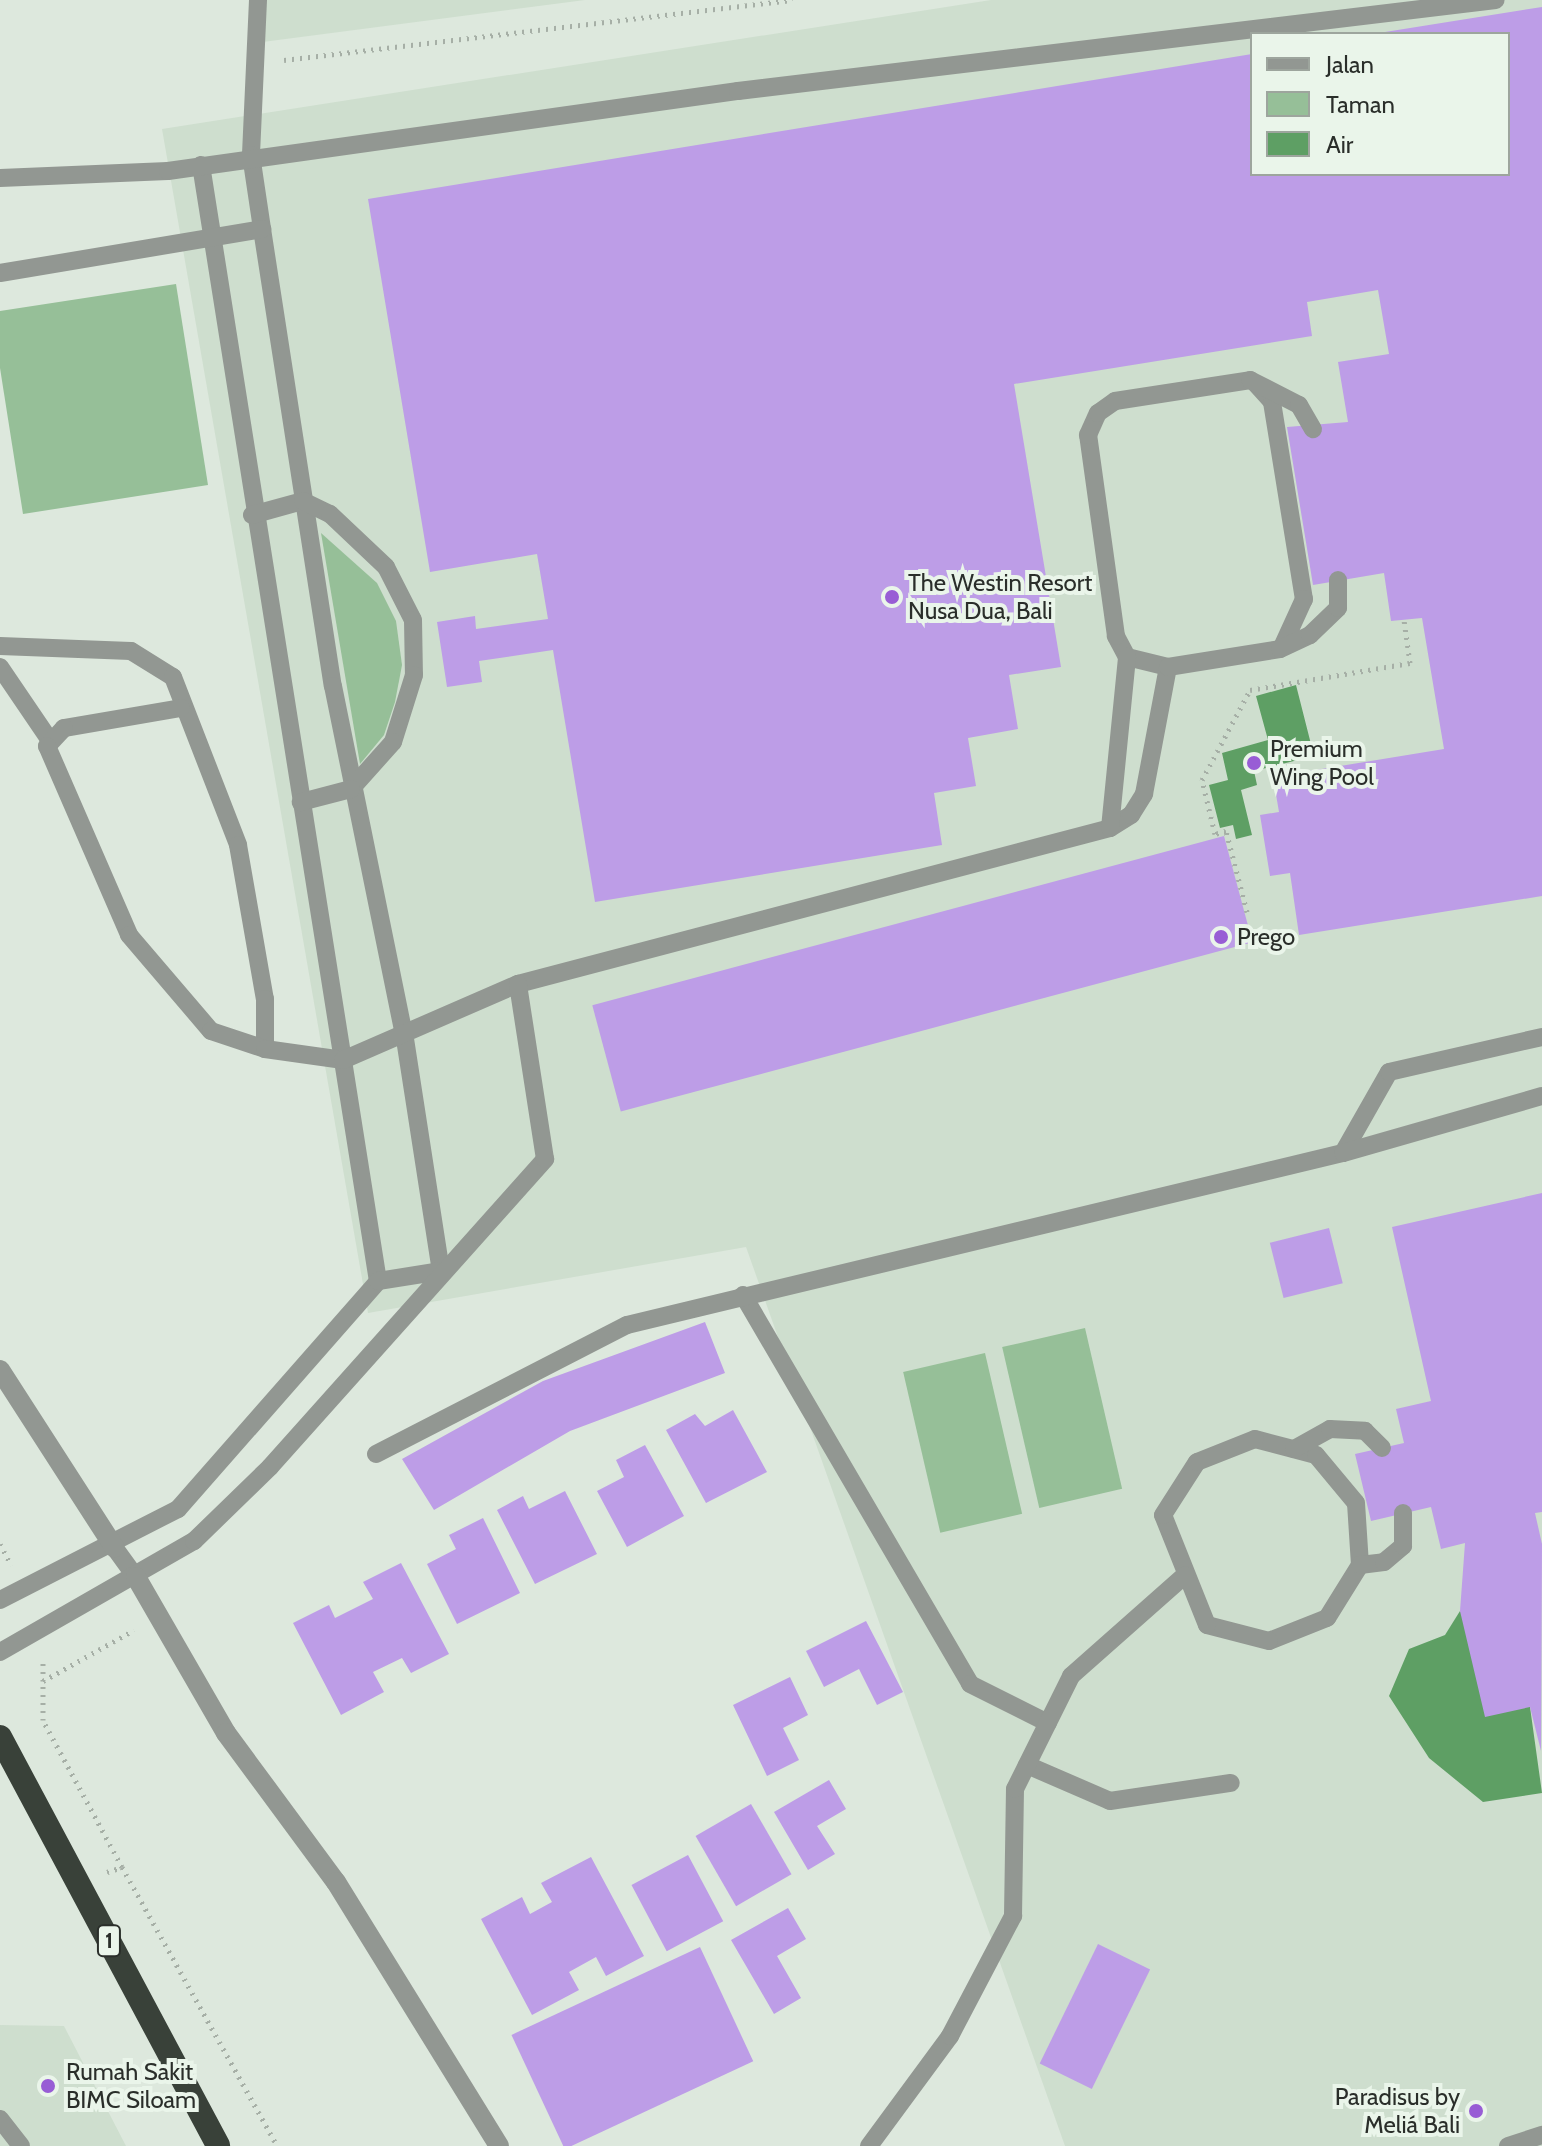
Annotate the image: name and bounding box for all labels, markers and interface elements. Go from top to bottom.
legend [1250,32,1510,176]
text: Jalan [1326,50,1374,79]
text: Taman [1326,90,1395,119]
text: Air [1326,130,1353,159]
place label: The Westin Resort Nusa Dua, Bali [908,569,1092,625]
marker: The Westin Resort Nusa Dua, Bali [883,588,901,606]
place label: Premium Wing Pool [1270,735,1374,791]
marker: Premium Wing Pool [1245,754,1263,772]
place label: Prego [1237,923,1295,951]
marker: Prego [1212,928,1230,946]
road number: 1 [95,1923,123,1959]
place label: Rumah Sakit BIMC Siloam [66,2058,196,2114]
marker: Rumah Sakit BIMC Siloam [37,2075,59,2097]
place label: Paradisus by Meliá Bali [1335,2083,1460,2139]
marker: Paradisus by Meliá Bali [1467,2102,1485,2120]

